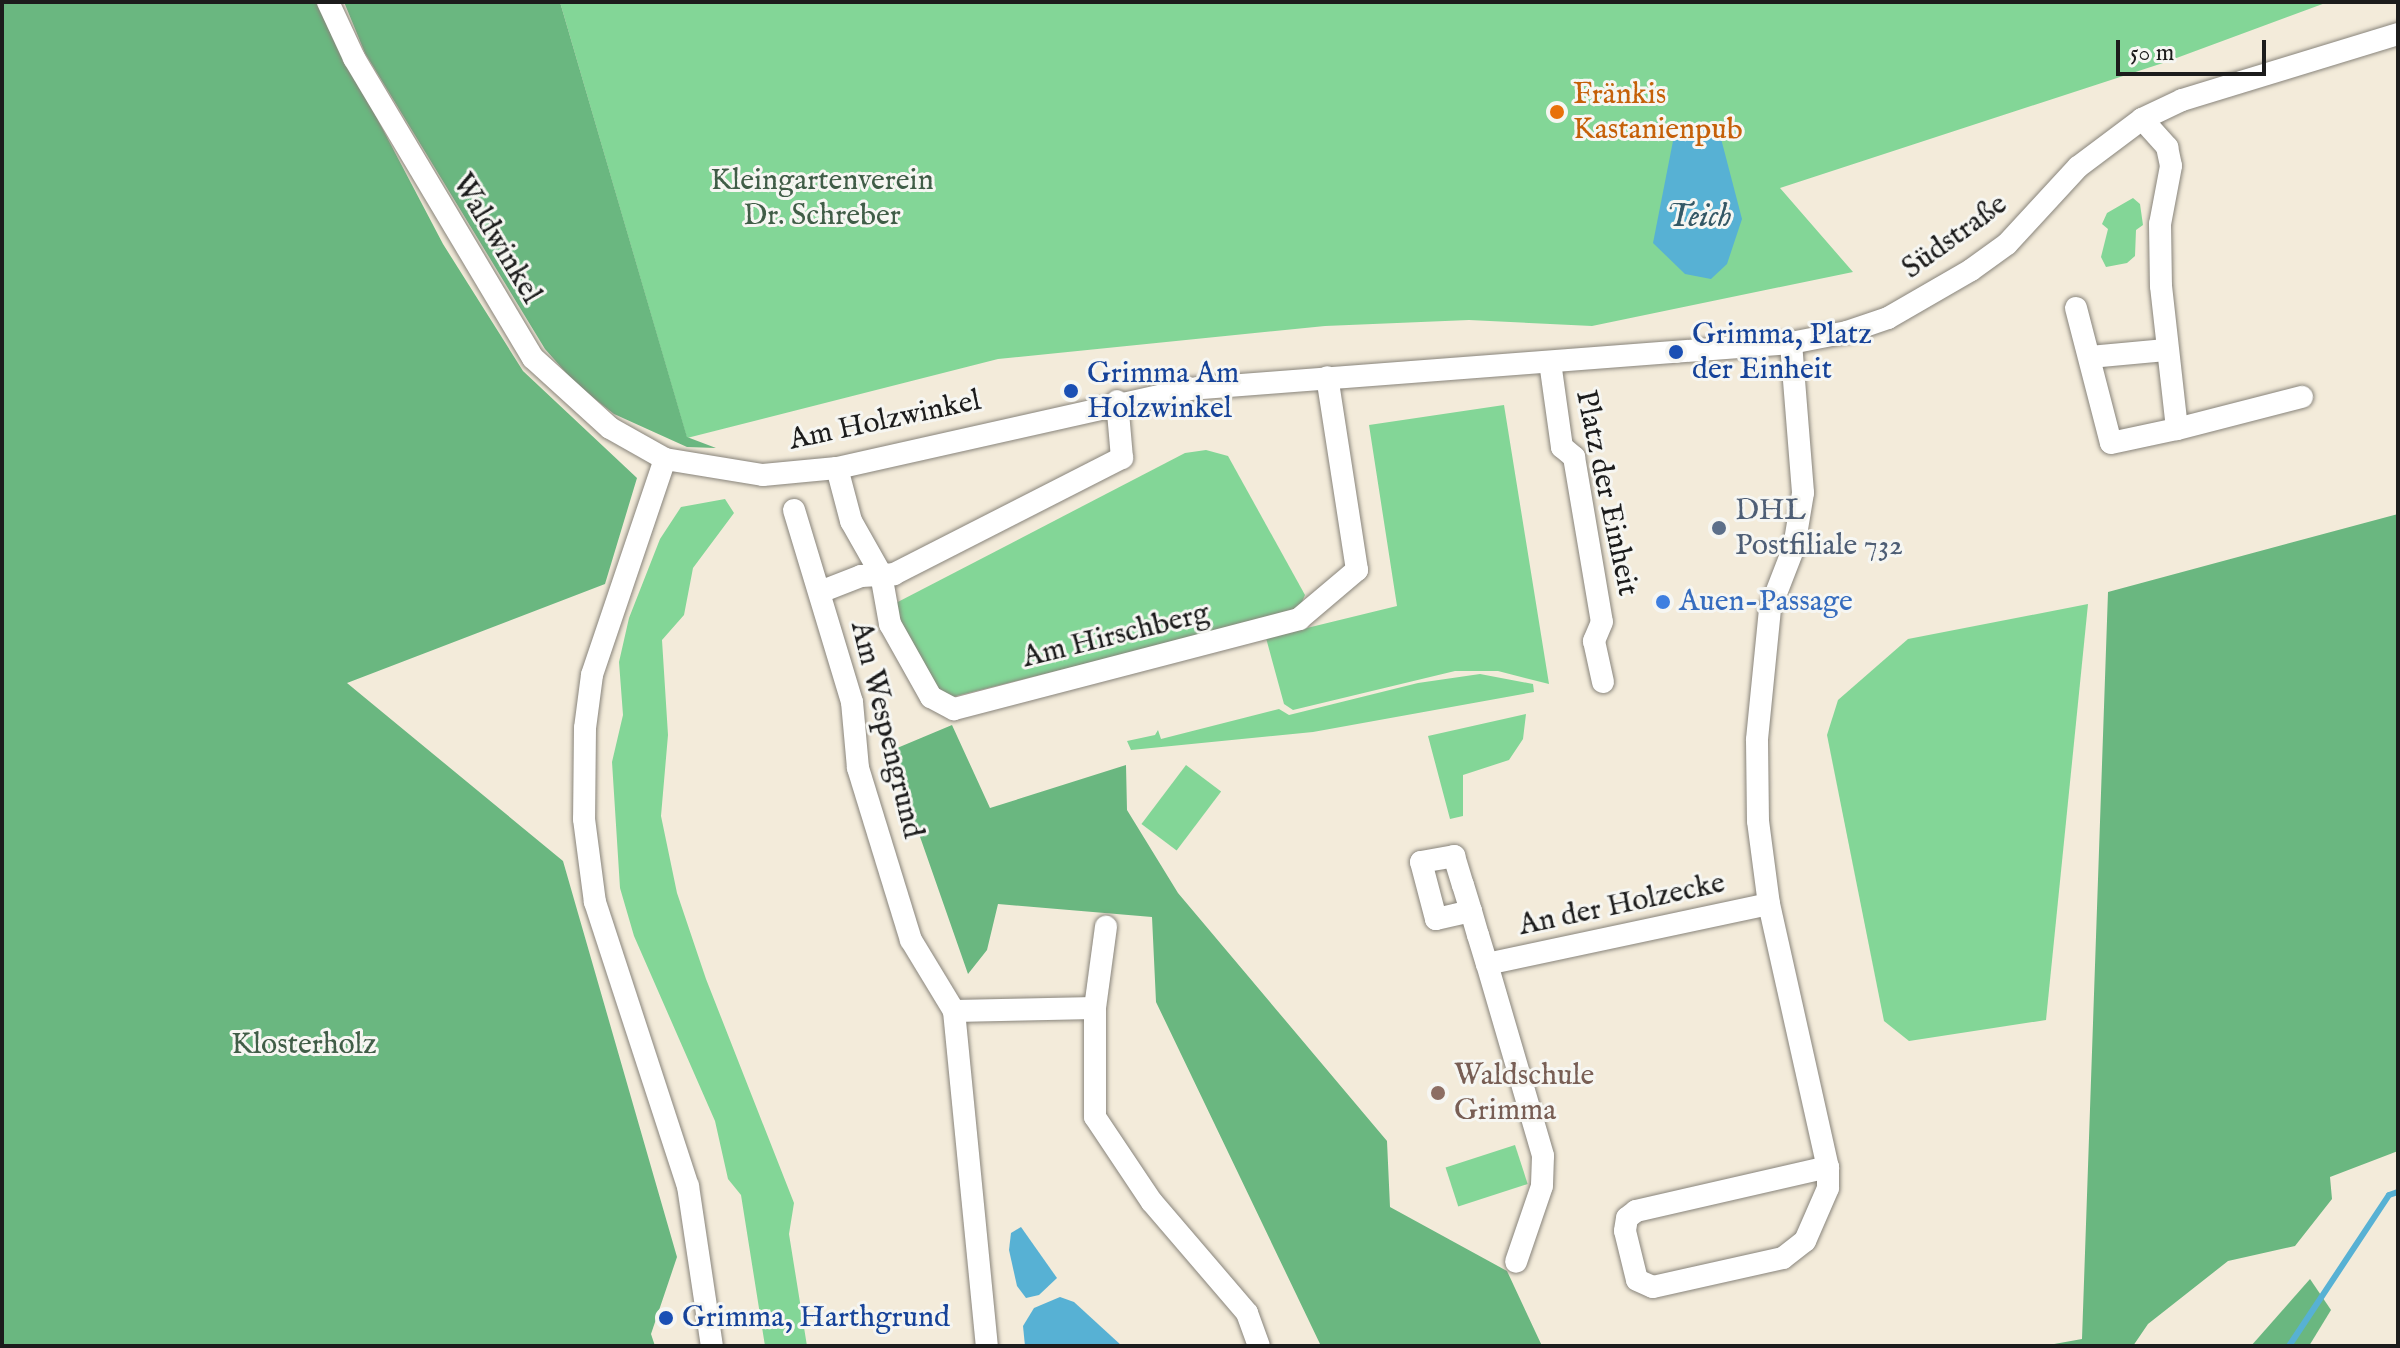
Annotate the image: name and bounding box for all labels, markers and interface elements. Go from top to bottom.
scale bar [2120,24,2270,74]
text: 50 m [2130,38,2174,69]
place label: Fränkis Kastanienpub [1573,77,1743,148]
marker: Fränkis Kastanienpub [1548,103,1566,121]
park label: Kleingartenverein Dr. Schreber [710,163,934,234]
street label: Waldwinkel [443,168,549,310]
street label: Südstraße [1895,187,2015,287]
water label: Teich [1666,199,1732,237]
place label: Grimma, Platz der Einheit [1692,317,1872,388]
marker: Grimma, Platz der Einheit [1667,343,1685,361]
place label: Grimma Am Holzwinkel [1087,356,1239,426]
marker: Grimma Am Holzwinkel [1062,382,1080,400]
street label: Am Holzwinkel [786,383,984,459]
street label: Platz der Einheit [1567,387,1645,599]
place label: DHL Postfiliale 732 [1735,493,1903,564]
marker: DHL Postfiliale 732 [1710,519,1728,537]
place label: Auen-Passage [1679,584,1853,620]
marker: Auen-Passage [1654,593,1672,611]
street label: Am Hirschberg [1019,595,1213,677]
street label: Am Wespengrund [842,618,930,842]
street label: An der Holzecke [1516,866,1728,944]
park label: Klosterholz [231,1027,377,1063]
place label: Waldschule Grimma [1454,1058,1594,1128]
marker: Waldschule Grimma [1429,1084,1447,1102]
place label: Grimma, Harthgrund [682,1300,950,1336]
marker: Grimma, Harthgrund [657,1309,675,1327]

